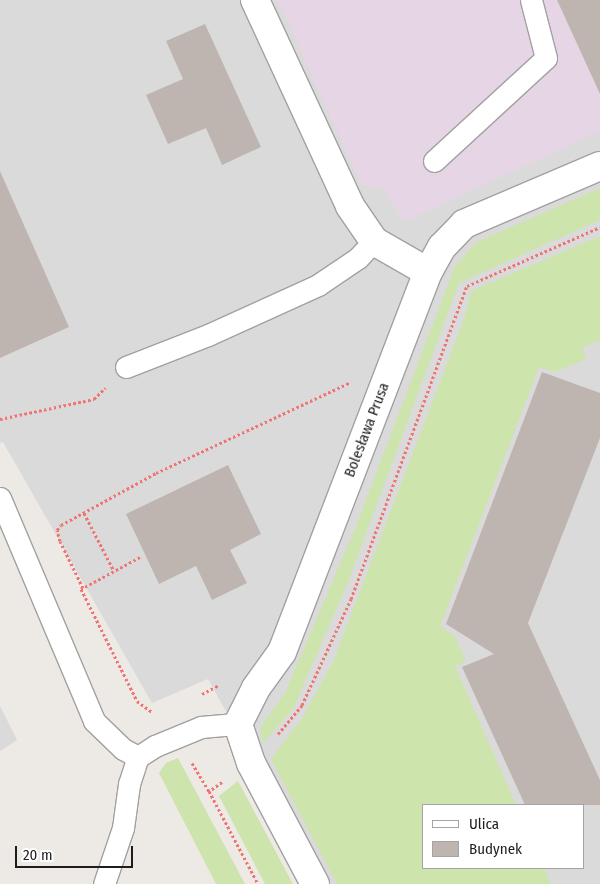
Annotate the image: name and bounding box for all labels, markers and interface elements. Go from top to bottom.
street label: Bolesława Prusa [341,380,393,480]
legend [422,804,585,869]
text: Ulica [469,815,499,833]
scale bar [18,836,135,868]
text: Budynek [469,840,522,858]
text: 20 m [23,846,53,864]

